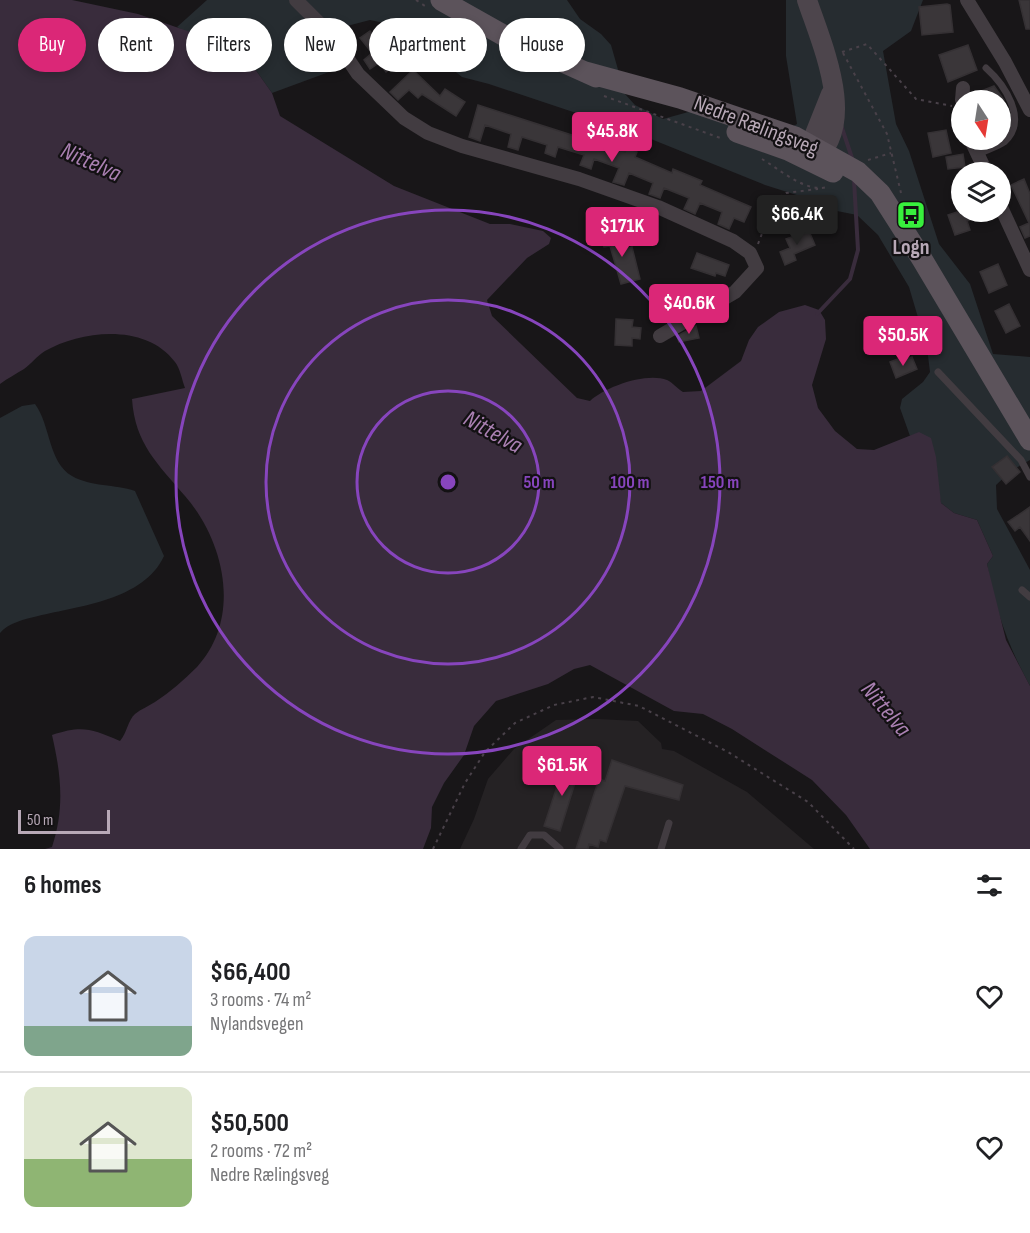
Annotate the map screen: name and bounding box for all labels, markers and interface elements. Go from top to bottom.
chip: Buy [18,18,86,72]
chip: Rent [98,18,174,72]
chip: Filters [186,18,272,72]
chip: New [284,18,357,72]
chip: Apartment [369,18,487,72]
chip: House [499,18,585,72]
street label: Nedre Rælingsveg [690,90,822,162]
north arrow [951,90,1011,150]
map controls [951,90,1011,222]
pin: $45.8K [563,112,661,163]
text: $45.8K [586,119,638,143]
water label: Nittelva [56,136,126,188]
button: layers [951,162,1011,222]
pin: $66.4K [748,195,846,246]
bus stop icon: Logn [895,199,927,231]
text: $66.4K [771,202,823,226]
pin: $171K [580,207,664,258]
text: $171K [600,214,644,238]
place label: Logn [892,234,930,261]
pin: $40.6K [640,284,738,335]
text: $40.6K [663,291,715,315]
pin: $50.5K [854,316,952,367]
text: $50.5K [877,323,929,347]
water label: Nittelva [459,404,528,460]
centre of rings [438,472,458,492]
text: 50 m [523,472,555,493]
text: 100 m [611,472,650,493]
text: 150 m [701,472,739,493]
water label: Nittelva [855,676,917,743]
pin: $61.5K [513,746,611,797]
text: $61.5K [536,753,588,777]
scale bar [18,807,110,834]
text: 50 m [27,811,53,830]
icon: filters [973,869,1006,902]
text: 6 homes [24,870,102,901]
text: $66,400 [210,957,291,988]
icon: home [72,960,144,1032]
icon: heart [973,980,1006,1013]
text: 3 rooms · 74 m² [210,988,312,1012]
text: Nylandsvegen [210,1012,303,1036]
text: $50,500 [210,1108,289,1139]
icon: home [72,1111,144,1183]
icon: heart [973,1131,1006,1164]
text: 2 rooms · 72 m² [210,1139,312,1163]
text: Nedre Rælingsveg [210,1163,329,1187]

